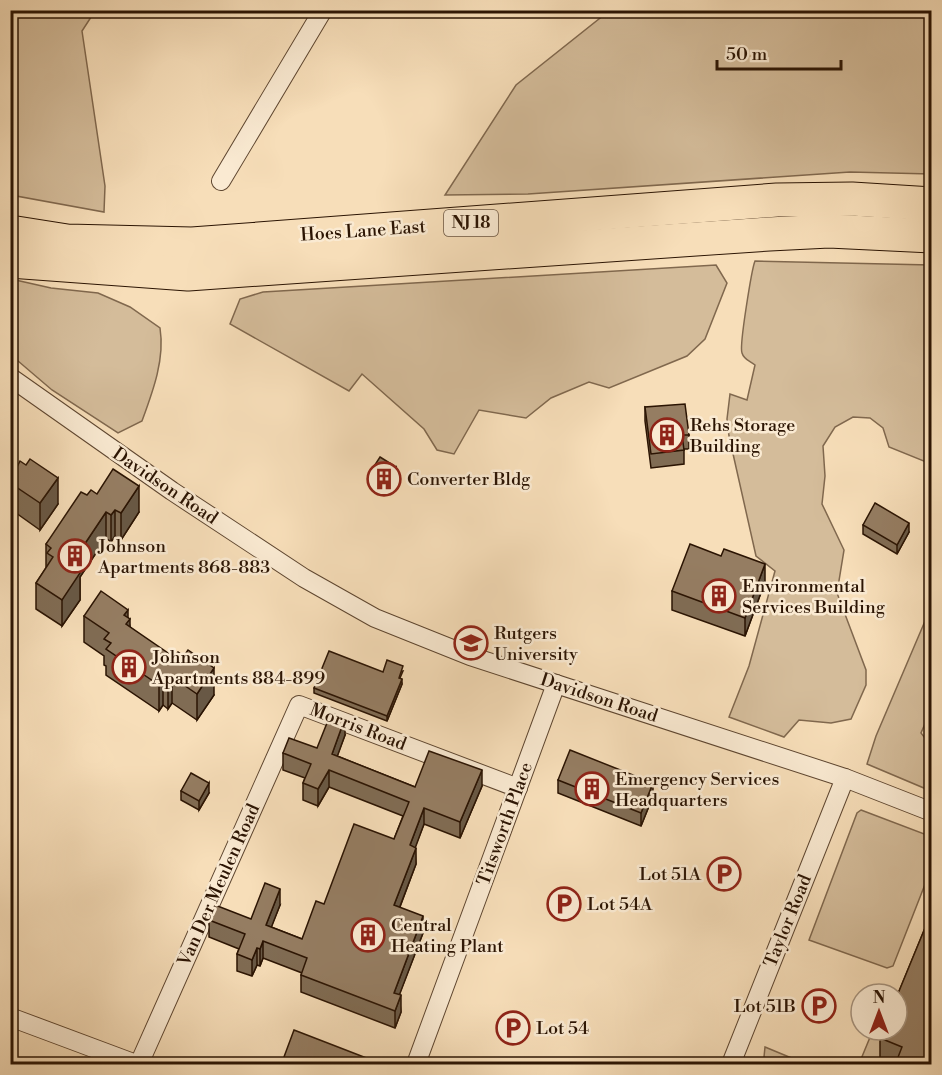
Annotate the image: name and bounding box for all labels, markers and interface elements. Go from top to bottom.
scale bar [717,33,842,71]
text: 50 m [726,43,768,66]
road number: NJ 18 [444,210,498,236]
street label: Hoes Lane East [299,215,427,247]
place label: Rehs Storage Building [689,414,795,458]
building icon: Rehs Storage Building [649,417,685,453]
street label: Davidson Road [108,442,223,530]
building icon: Converter Bldg [366,461,402,497]
place label: Converter Bldg [407,468,531,491]
place label: Johnson Apartments 868-883 [97,535,270,579]
building icon: Johnson Apartments 868-883 [57,538,93,574]
place label: Environmental Services Building [742,575,886,619]
building icon: Environmental Services Building [701,578,737,614]
place label: Rutgers University [494,622,578,666]
school or university icon: Rutgers University [453,625,489,661]
place label: Johnson Apartments 884-899 [151,646,325,690]
building icon: Johnson Apartments 884-899 [111,649,147,685]
street label: Davidson Road [537,668,661,728]
street label: Morris Road [306,698,410,756]
street label: Titsworth Place [472,759,538,889]
place label: Emergency Services Headquarters [615,768,779,812]
building icon: Emergency Services Headquarters [574,771,610,807]
street label: Van Der Meulen Road [172,800,265,971]
parking icon: Lot 51A [706,856,742,892]
place label: Lot 51A [639,863,702,886]
street label: Taylor Road [759,871,817,971]
parking icon: Lot 54A [546,886,582,922]
place label: Lot 54A [587,893,653,916]
place label: Central Heating Plant [391,914,504,958]
building icon: Central Heating Plant [350,917,386,953]
north arrow [849,982,909,1042]
parking icon: Lot 51B [801,988,837,1024]
text: N [873,988,886,1008]
place label: Lot 51B [734,995,796,1018]
parking icon: Lot 54 [495,1010,531,1046]
place label: Lot 54 [536,1017,589,1040]

